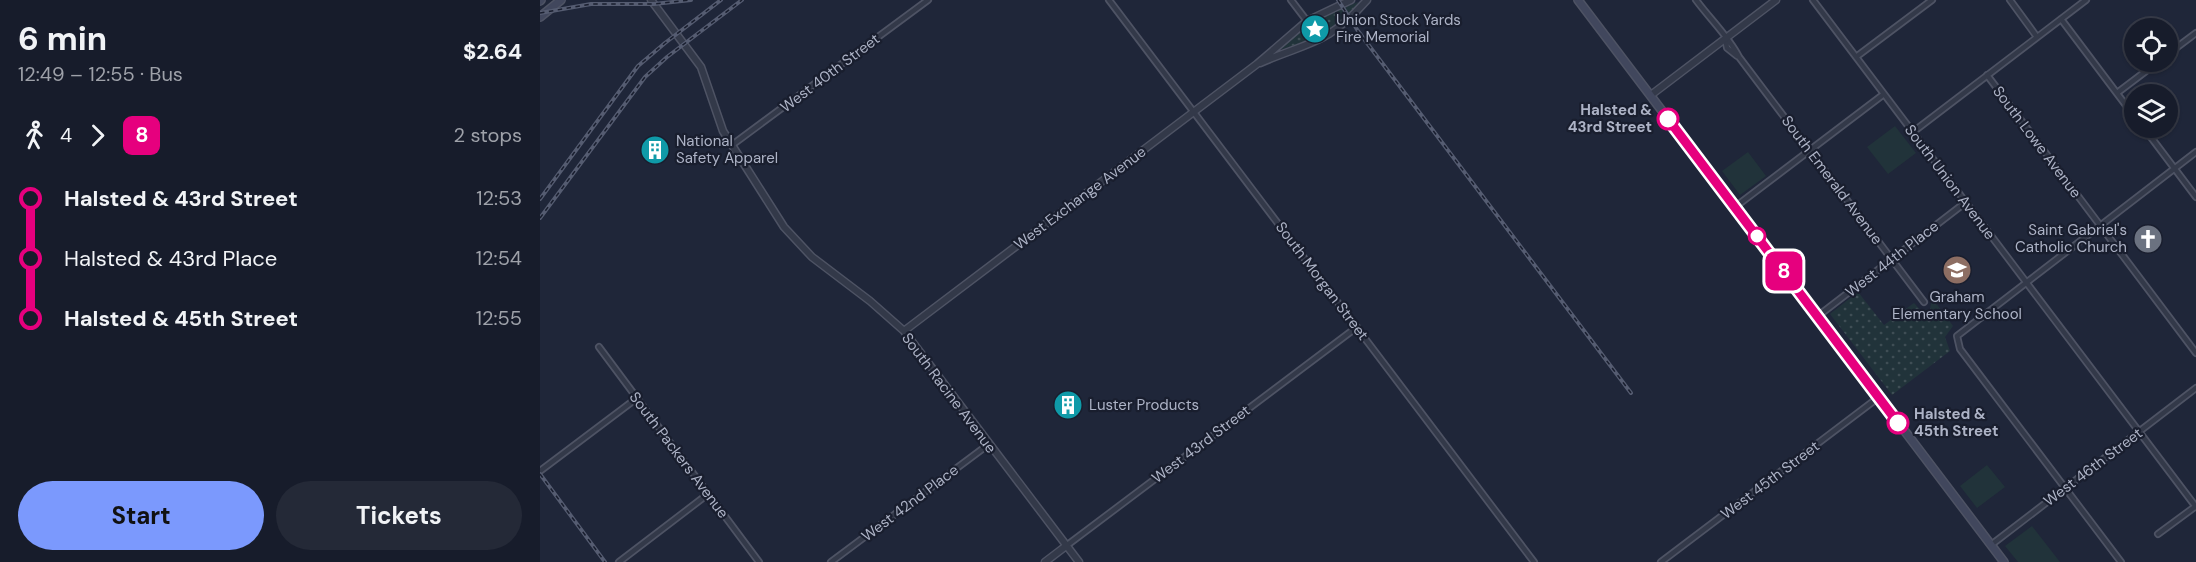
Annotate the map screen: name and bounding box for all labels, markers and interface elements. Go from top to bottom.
place label: Union Stock Yards Fire Memorial [1336,10,1461,47]
place icon: Union Stock Yards Fire Memorial [1299,13,1331,45]
text: 6 min [18,17,107,60]
map controls [2124,18,2178,138]
button: locate [2124,18,2178,72]
street label: West 40th Street [776,29,884,117]
text: $2.64 [463,37,522,66]
text: 12:49 – 12:55 · Bus [18,61,183,87]
street label: South Lowe Avenue [1988,82,2086,202]
button: layers [2124,84,2178,138]
place label: Halsted & 43rd Street [1568,100,1652,137]
marker: Halsted & 43rd Street [1657,108,1679,130]
street label: South Emerald Avenue [1777,112,1887,248]
icon: walk [18,119,51,152]
icon: forward [81,119,114,152]
street label: South Union Avenue [1900,120,2000,244]
text: 8 [135,121,148,149]
text: 4 [60,122,72,148]
text: 2 stops [454,122,522,148]
place label: National Safety Apparel [676,131,778,168]
building icon: National Safety Apparel [639,134,671,166]
street label: West Exchange Avenue [1010,142,1150,254]
text: Halsted & 43rd Street [64,184,298,213]
text: 12:53 [476,185,522,211]
street label: West 44th Place [1841,216,1943,302]
street label: South Morgan Street [1271,218,1373,344]
place label: Saint Gabriel's Catholic Church [2015,220,2127,257]
church icon: Saint Gabriel's Catholic Church [2132,223,2164,255]
unlabelled marker [1748,227,1766,245]
text: Halsted & 43rd Place [64,244,277,273]
text: 12:54 [476,245,522,271]
line badge: 8 [1764,252,1804,290]
school or university icon: Graham Elementary School [1941,254,1973,286]
text: 8 [1777,257,1791,285]
place label: Graham Elementary School [1892,287,2022,324]
text: Halsted & 45th Street [64,304,298,333]
text: 12:55 [476,305,522,331]
street label: South Racine Avenue [897,329,1001,457]
street label: South Packers Avenue [625,388,733,522]
building icon: Luster Products [1052,389,1084,421]
place label: Luster Products [1089,395,1199,415]
street label: West 43rd Street [1148,400,1254,488]
place label: Halsted & 45th Street [1914,404,1998,441]
marker: Halsted & 45th Street [1887,412,1909,434]
street label: West 46th Street [2040,423,2147,511]
street label: West 45th Street [1717,436,1823,524]
street label: West 42nd Place [857,460,963,546]
button: Start [18,481,264,550]
button: Tickets [276,481,522,550]

